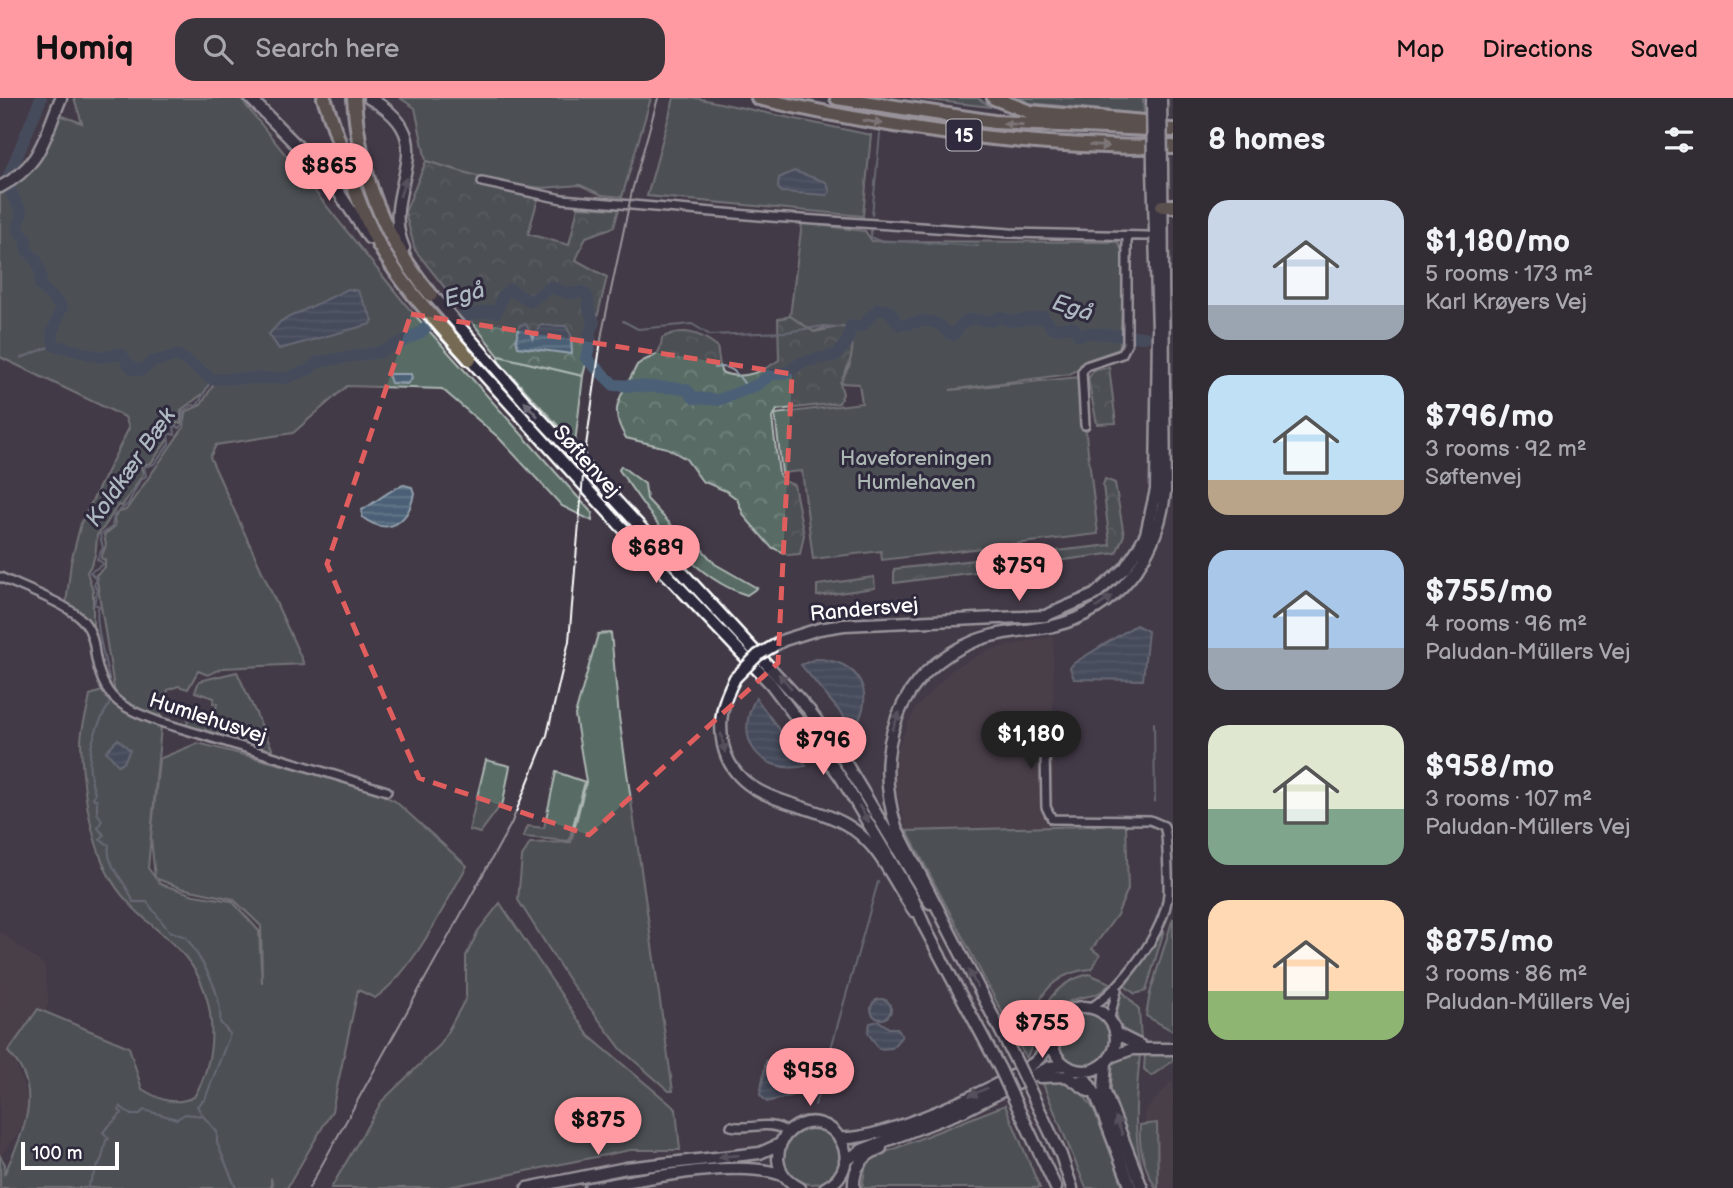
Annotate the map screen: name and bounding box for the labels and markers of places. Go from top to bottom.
pin: $865 [288,144,370,203]
pin: $689 [615,526,697,585]
pin: $759 [978,544,1060,603]
pin: $1,180 [974,712,1088,771]
pin: $796 [782,718,864,777]
pin: $755 [1001,1000,1083,1060]
pin: $958 [769,1048,851,1108]
pin: $875 [557,1098,639,1157]

